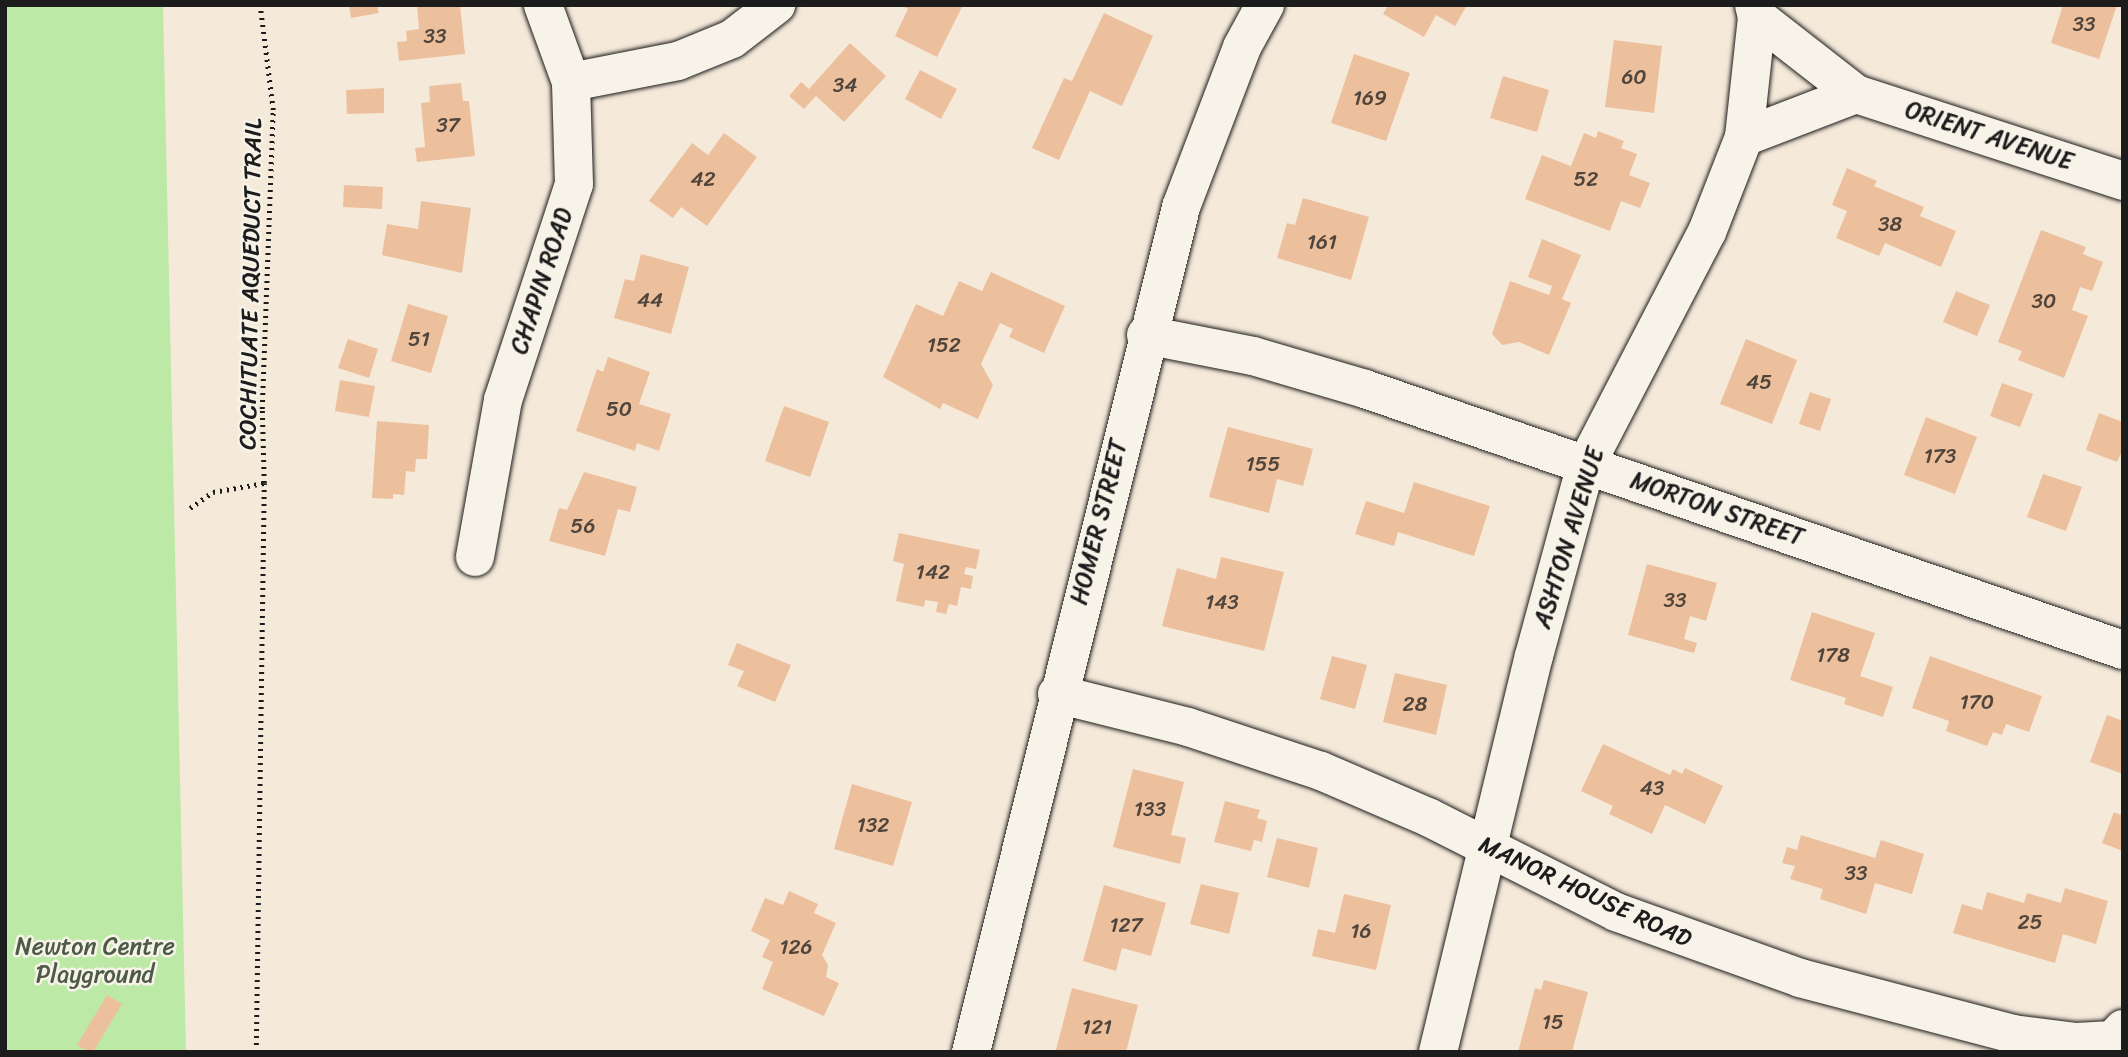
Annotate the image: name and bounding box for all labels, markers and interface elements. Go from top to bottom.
house number: 33 [2072,11,2096,37]
house number: 33 [423,23,447,49]
house number: 60 [1621,64,1647,90]
house number: 34 [833,72,857,98]
house number: 169 [1353,85,1387,111]
street label: ORIENT AVENUE [1902,95,2076,177]
house number: 37 [436,112,460,138]
street label: COCHITUATE AQUEDUCT TRAIL [234,117,268,451]
house number: 42 [690,166,716,192]
house number: 52 [1574,166,1598,192]
street label: CHAPIN ROAD [505,204,579,358]
house number: 38 [1878,211,1902,237]
house number: 161 [1307,229,1337,255]
house number: 44 [637,287,663,313]
house number: 30 [2032,288,2056,314]
house number: 51 [408,326,430,352]
house number: 152 [927,332,961,358]
house number: 45 [1746,369,1772,395]
house number: 50 [606,396,632,422]
street label: HOMER STREET [1065,437,1133,607]
house number: 173 [1924,443,1956,469]
street label: ASHTON AVENUE [1528,444,1610,632]
house number: 155 [1246,451,1280,477]
street label: MORTON STREET [1626,466,1808,552]
house number: 56 [571,513,595,539]
house number: 142 [916,559,950,585]
house number: 33 [1663,587,1687,613]
house number: 143 [1205,589,1239,615]
house number: 178 [1816,642,1850,668]
house number: 170 [1960,689,1994,715]
house number: 28 [1403,691,1427,717]
house number: 43 [1640,775,1664,801]
house number: 133 [1134,796,1166,822]
house number: 132 [857,812,889,838]
street label: MANOR HOUSE ROAD [1474,830,1696,954]
house number: 33 [1844,860,1868,886]
house number: 25 [2018,909,2042,935]
house number: 127 [1109,912,1143,938]
house number: 16 [1351,918,1371,944]
park label: Newton Centre Playground [15,933,175,989]
house number: 126 [779,934,813,960]
house number: 15 [1542,1009,1564,1035]
house number: 121 [1082,1014,1112,1040]

